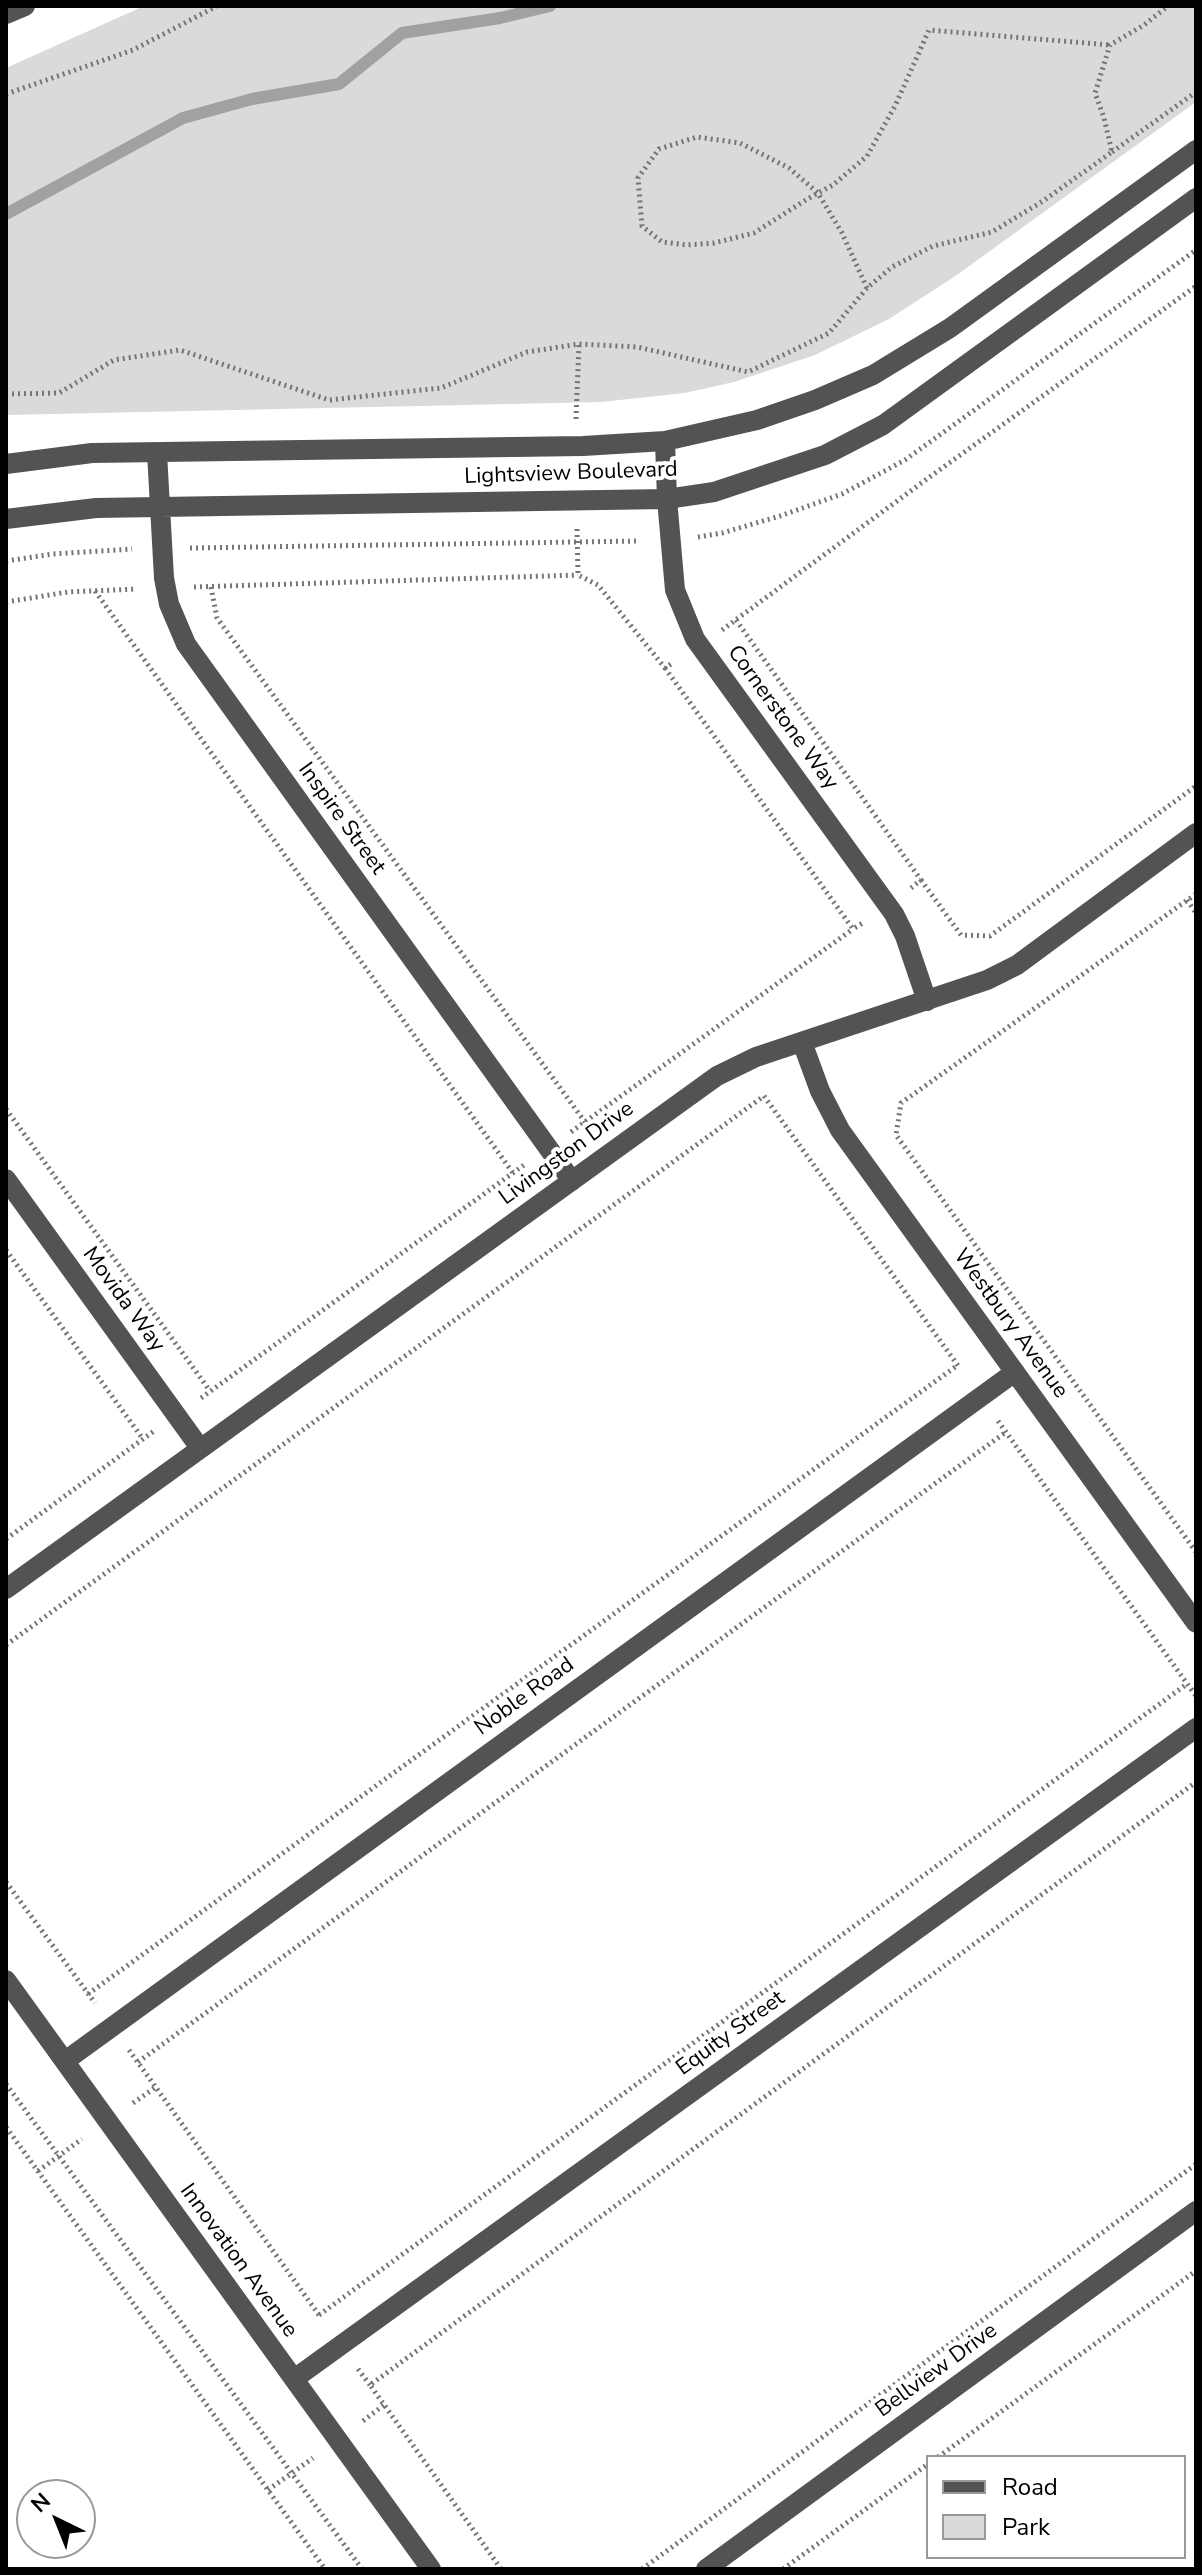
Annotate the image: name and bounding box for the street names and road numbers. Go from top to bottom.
street label: Lightsview Boulevard [464,457,678,491]
street label: Cornerstone Way [721,641,843,795]
street label: Inspire Street [292,758,390,880]
street label: Livingston Drive [495,1096,639,1212]
street label: Movida Way [76,1242,170,1358]
street label: Westbury Avenue [947,1244,1073,1404]
street label: Noble Road [470,1652,580,1742]
street label: Equity Street [672,1986,790,2082]
street label: Innovation Avenue [173,2179,303,2343]
street label: Bellview Drive [871,2318,1003,2424]

